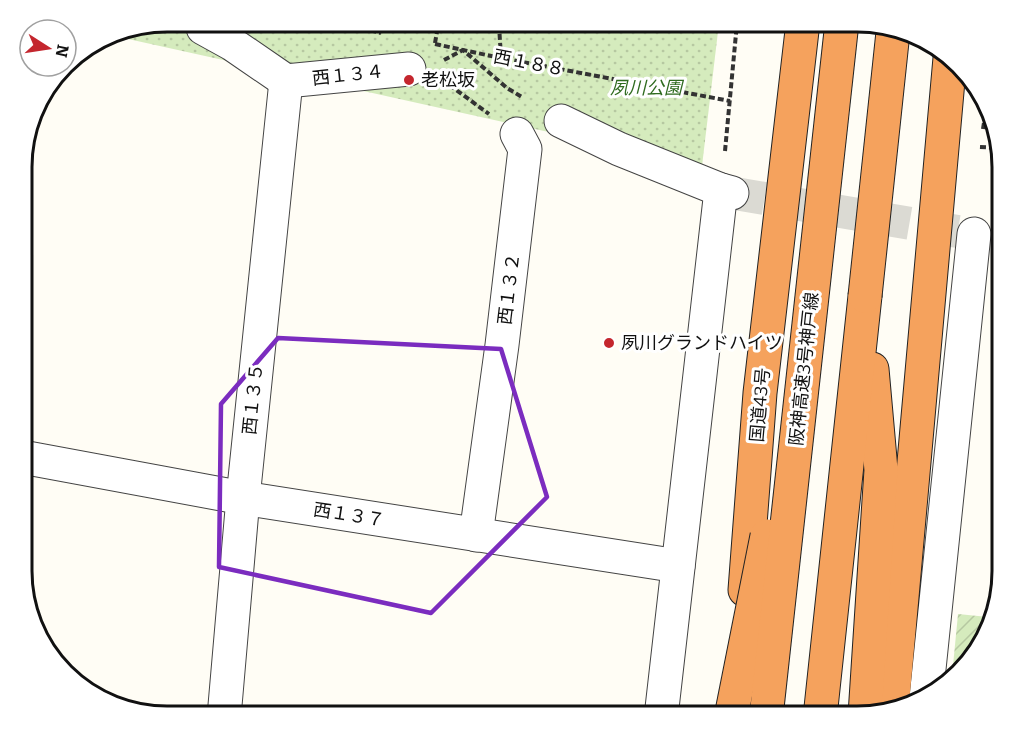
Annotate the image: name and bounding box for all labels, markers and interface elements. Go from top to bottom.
north arrow [18,18,78,78]
text: N [52,43,73,59]
street label: 西１８８ [492,45,566,81]
street label: 西１３４ [311,60,385,90]
place label: 老松坂 [421,69,475,91]
marker: 老松坂 [402,73,416,87]
park label: 夙川公園 [610,77,685,99]
street label: 西１３２ [494,252,524,326]
street label: 阪神高速3号神戸線 [785,291,823,447]
place label: 夙川グランドハイツ [621,332,783,354]
marker: 夙川グランドハイツ [602,336,616,350]
street label: 西１３５ [238,362,268,436]
street label: 国道43号 [746,367,774,443]
street label: 西１３７ [312,499,386,531]

